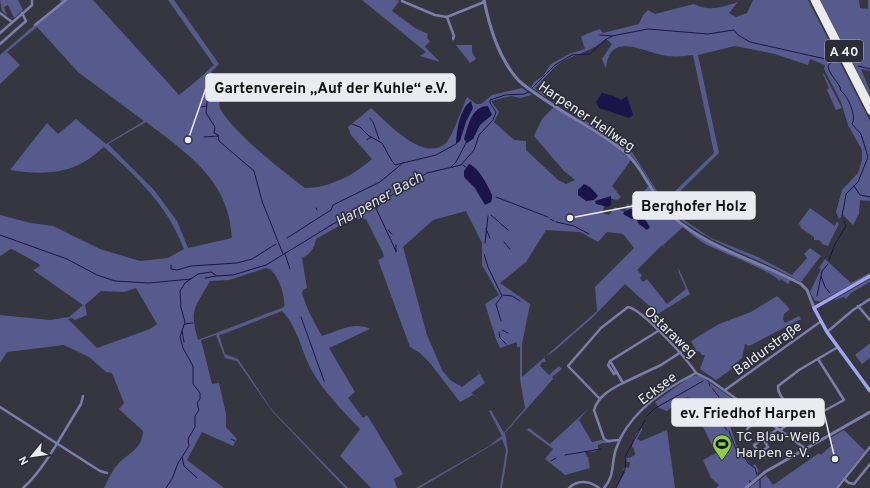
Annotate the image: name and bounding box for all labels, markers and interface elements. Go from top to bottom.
road number: A 40 [825,40,863,62]
callout: Gartenverein „Auf der Kuhle“ e.V. [206,74,455,101]
street label: Harpener Hellweg [535,79,638,156]
text: Gartenverein „Auf der Kuhle“ e.V. [214,80,448,99]
water label: Harpener Bach [333,168,427,232]
callout: Berghofer Holz [633,192,755,219]
text: Berghofer Holz [641,198,747,217]
street label: Ostaraweg [640,304,700,362]
street label: Baldurstraße [730,319,805,380]
street label: Ecksee [635,369,681,409]
callout: ev. Friedhof Harpen [672,399,824,426]
text: ev. Friedhof Harpen [680,405,816,424]
place label: TC Blau-Weiß Harpen e. V. [736,429,820,462]
sports icon: TC Blau-Weiß Harpen e. V. [711,433,733,461]
north arrow [12,436,52,476]
text: N [16,454,32,467]

